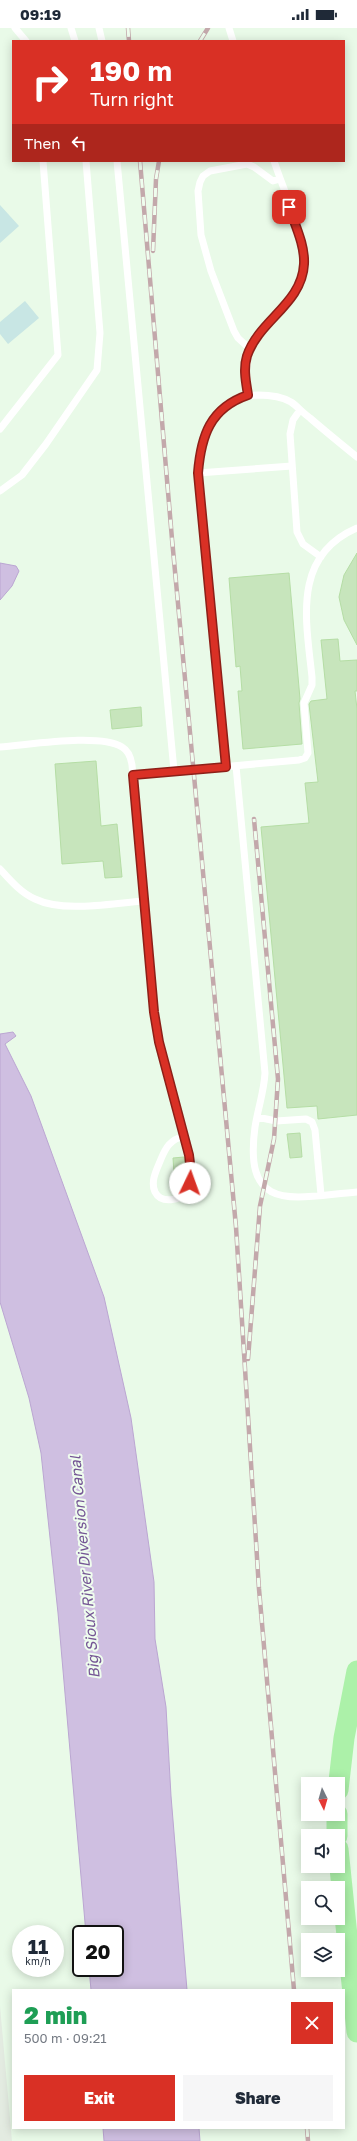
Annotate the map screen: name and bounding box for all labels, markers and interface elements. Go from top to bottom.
text: 09:19 [20,5,61,23]
text: 190 m [90,54,172,87]
icon: right [24,56,76,108]
text: Turn right [90,88,174,110]
icon: left [68,132,90,154]
text: Then [24,134,60,152]
pin [272,190,306,224]
icon: arrive [278,196,300,218]
position arrow [169,1162,211,1204]
water label: Big Sioux River Diversion Canal [65,1454,104,1679]
north arrow [301,1777,345,1821]
map controls [301,1777,345,1977]
button: sound [301,1829,345,1873]
button: search [301,1881,345,1925]
speed limit sign: 20 [72,1925,124,1977]
button: layers [301,1933,345,1977]
text: 11 [28,1934,48,1958]
text: km/h [25,1955,51,1967]
text: 2 min [24,2000,87,2029]
button: close [291,2002,333,2044]
text: 500 m · 09:21 [24,2030,107,2046]
button: Exit [24,2075,175,2121]
button: Share [183,2075,333,2121]

